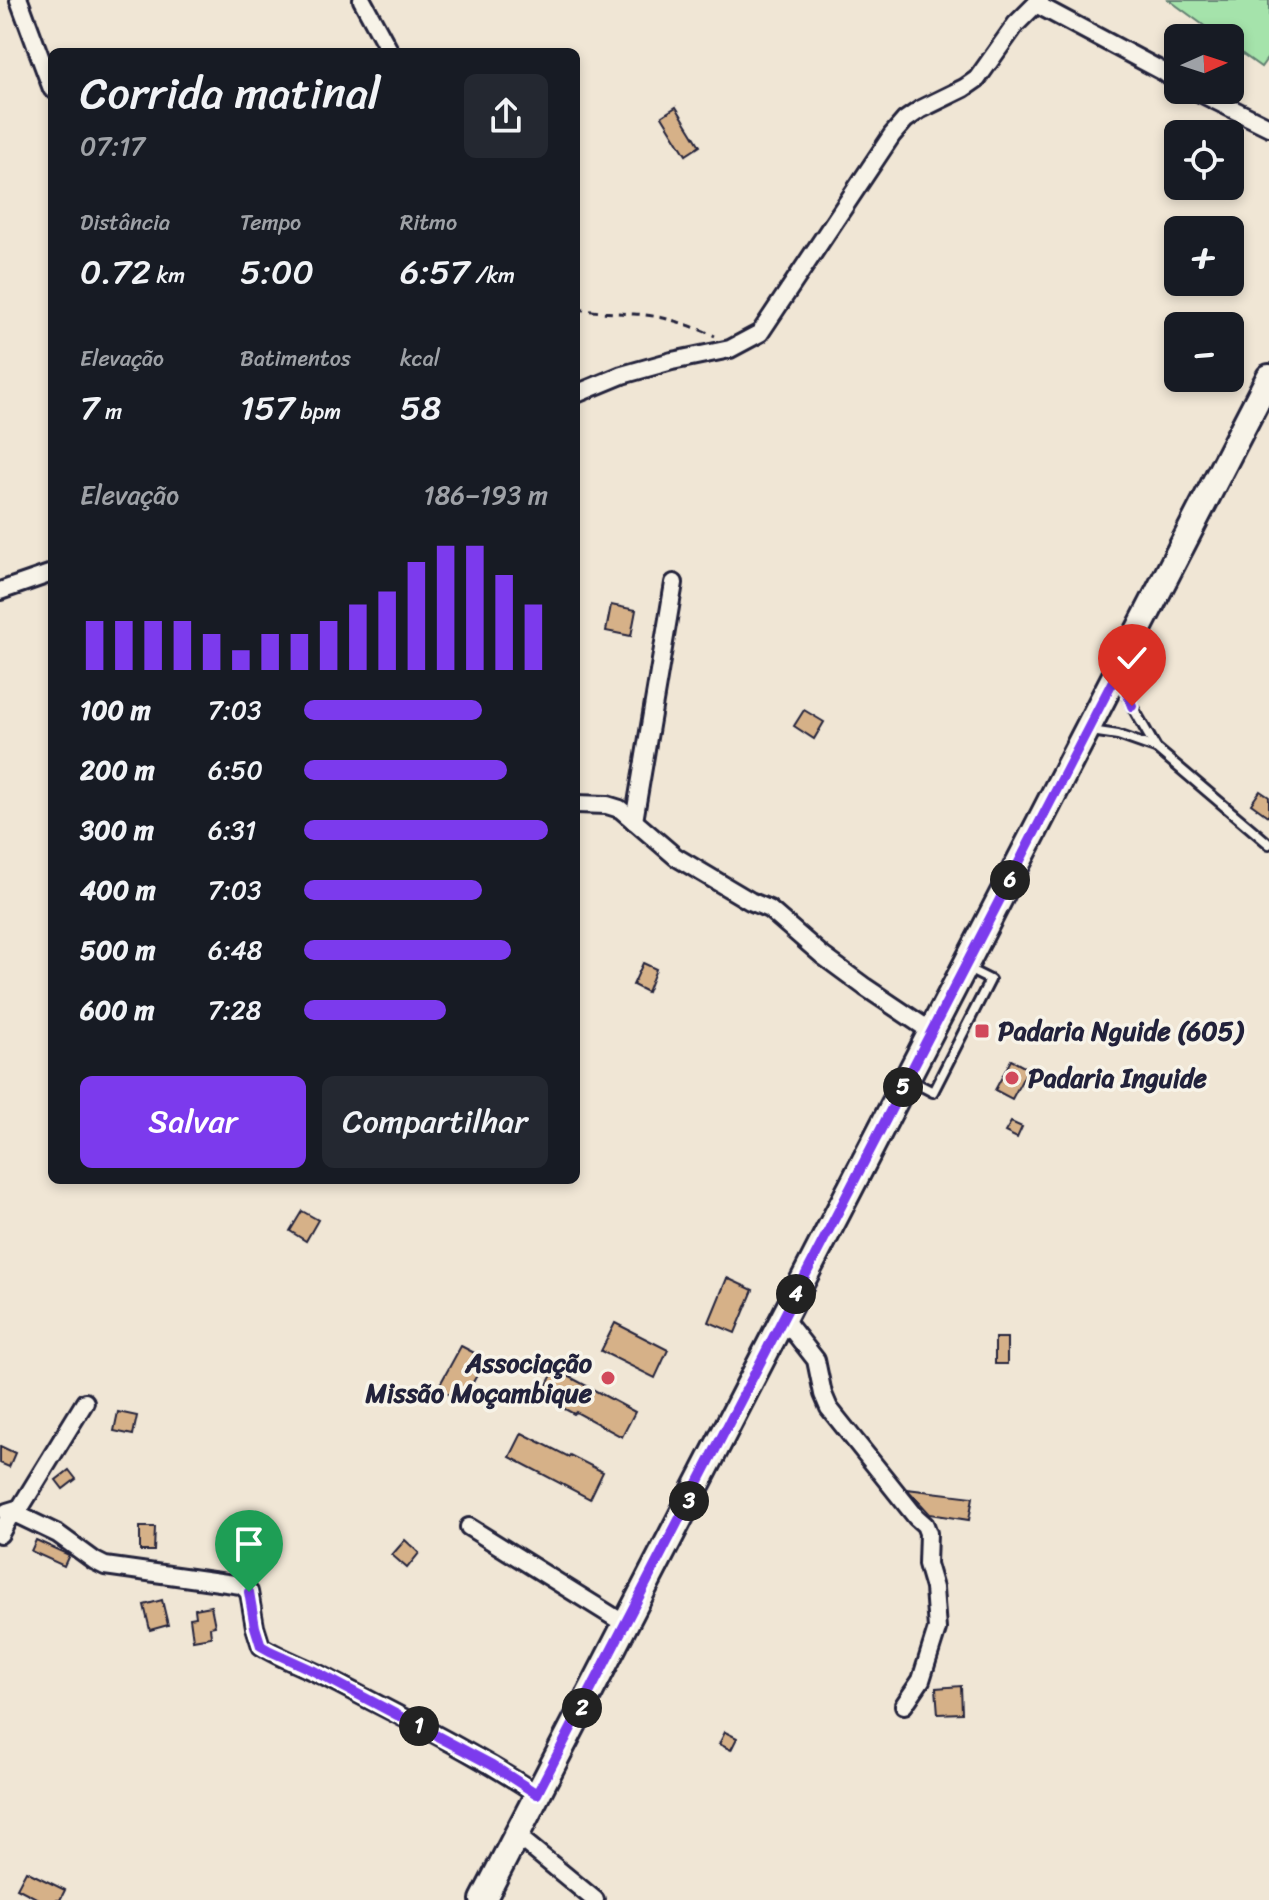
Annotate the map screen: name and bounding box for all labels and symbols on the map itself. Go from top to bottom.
north arrow [1164,24,1244,104]
pin [1098,624,1166,706]
pin: 6 [990,860,1030,900]
place label: Padaria Nguide (605) [998,1008,1245,1054]
marker: Padaria Nguide (605) [973,1022,991,1040]
place label: Padaria Inguide [1028,1055,1208,1101]
pin: 5 [883,1067,923,1107]
marker: Padaria Inguide [1003,1069,1021,1087]
pin: 4 [776,1274,816,1314]
place label: Associação Missão Moçambique [365,1340,593,1416]
marker: Associação Missão Moçambique [599,1369,617,1387]
pin: 3 [669,1481,709,1521]
pin [215,1510,283,1592]
pin: 2 [562,1688,602,1728]
pin: 1 [399,1706,439,1746]

